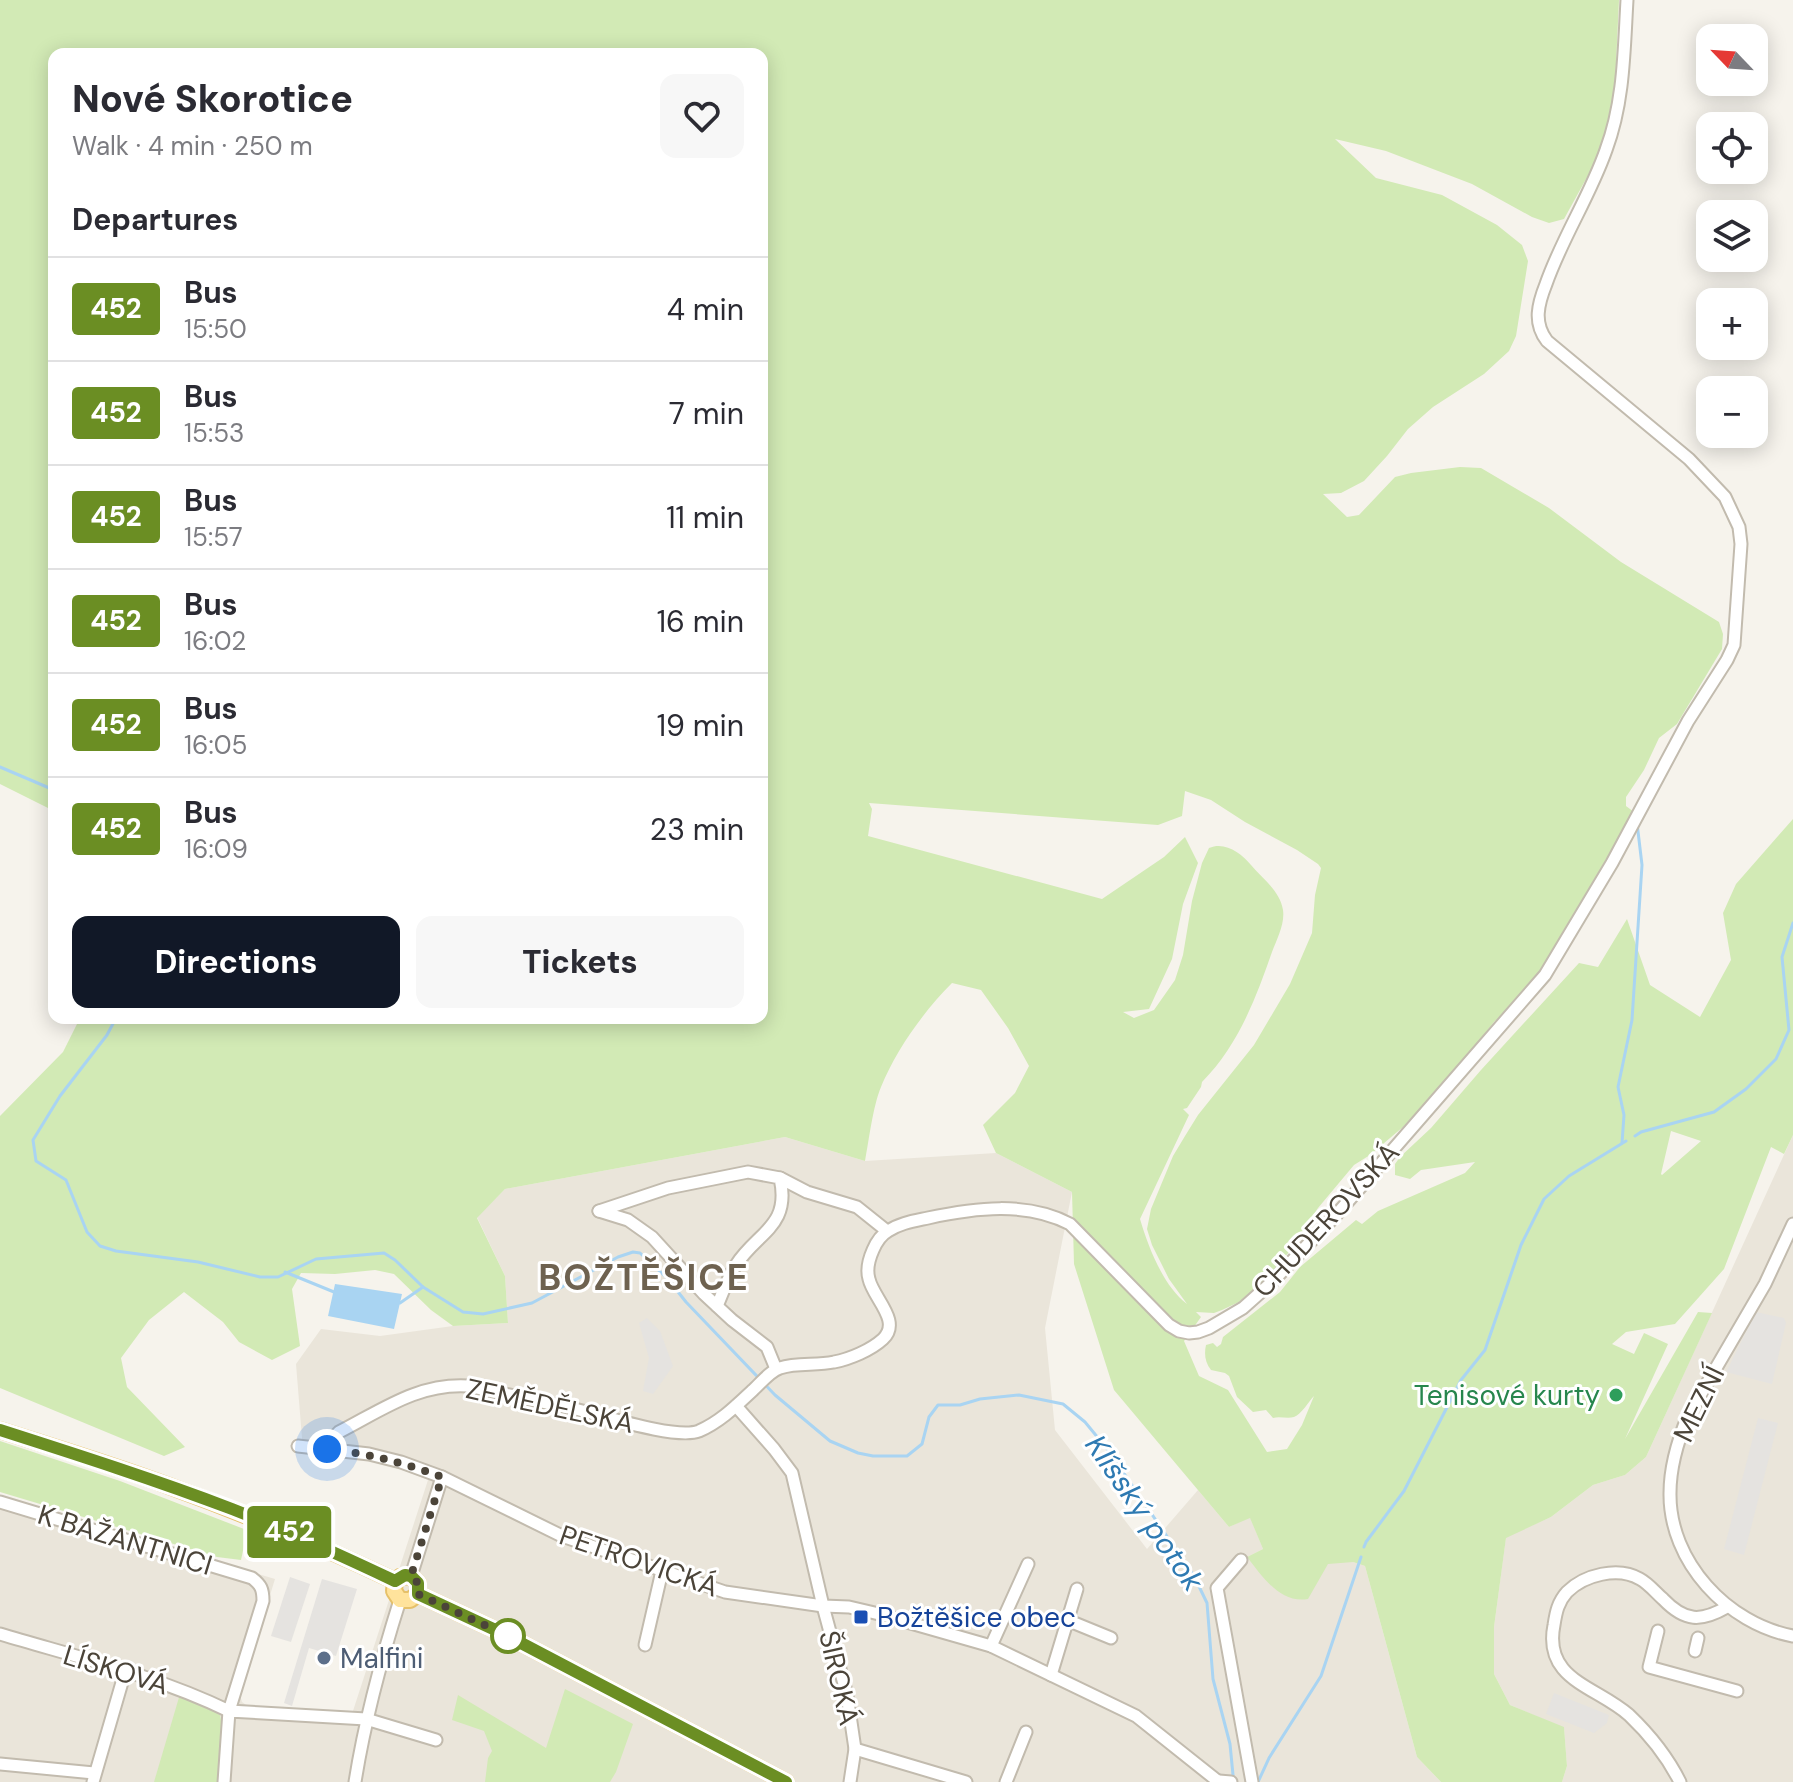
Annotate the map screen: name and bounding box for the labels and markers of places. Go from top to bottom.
place label: Tenisové kurty [1414,1377,1600,1414]
marker: Tenisové kurty [1607,1386,1625,1404]
place label: Božtěšice obec [877,1599,1076,1636]
marker: Božtěšice obec [852,1608,870,1626]
unlabelled marker [491,1619,525,1653]
place label: Malfini [340,1640,424,1677]
marker: Malfini [315,1649,333,1667]

